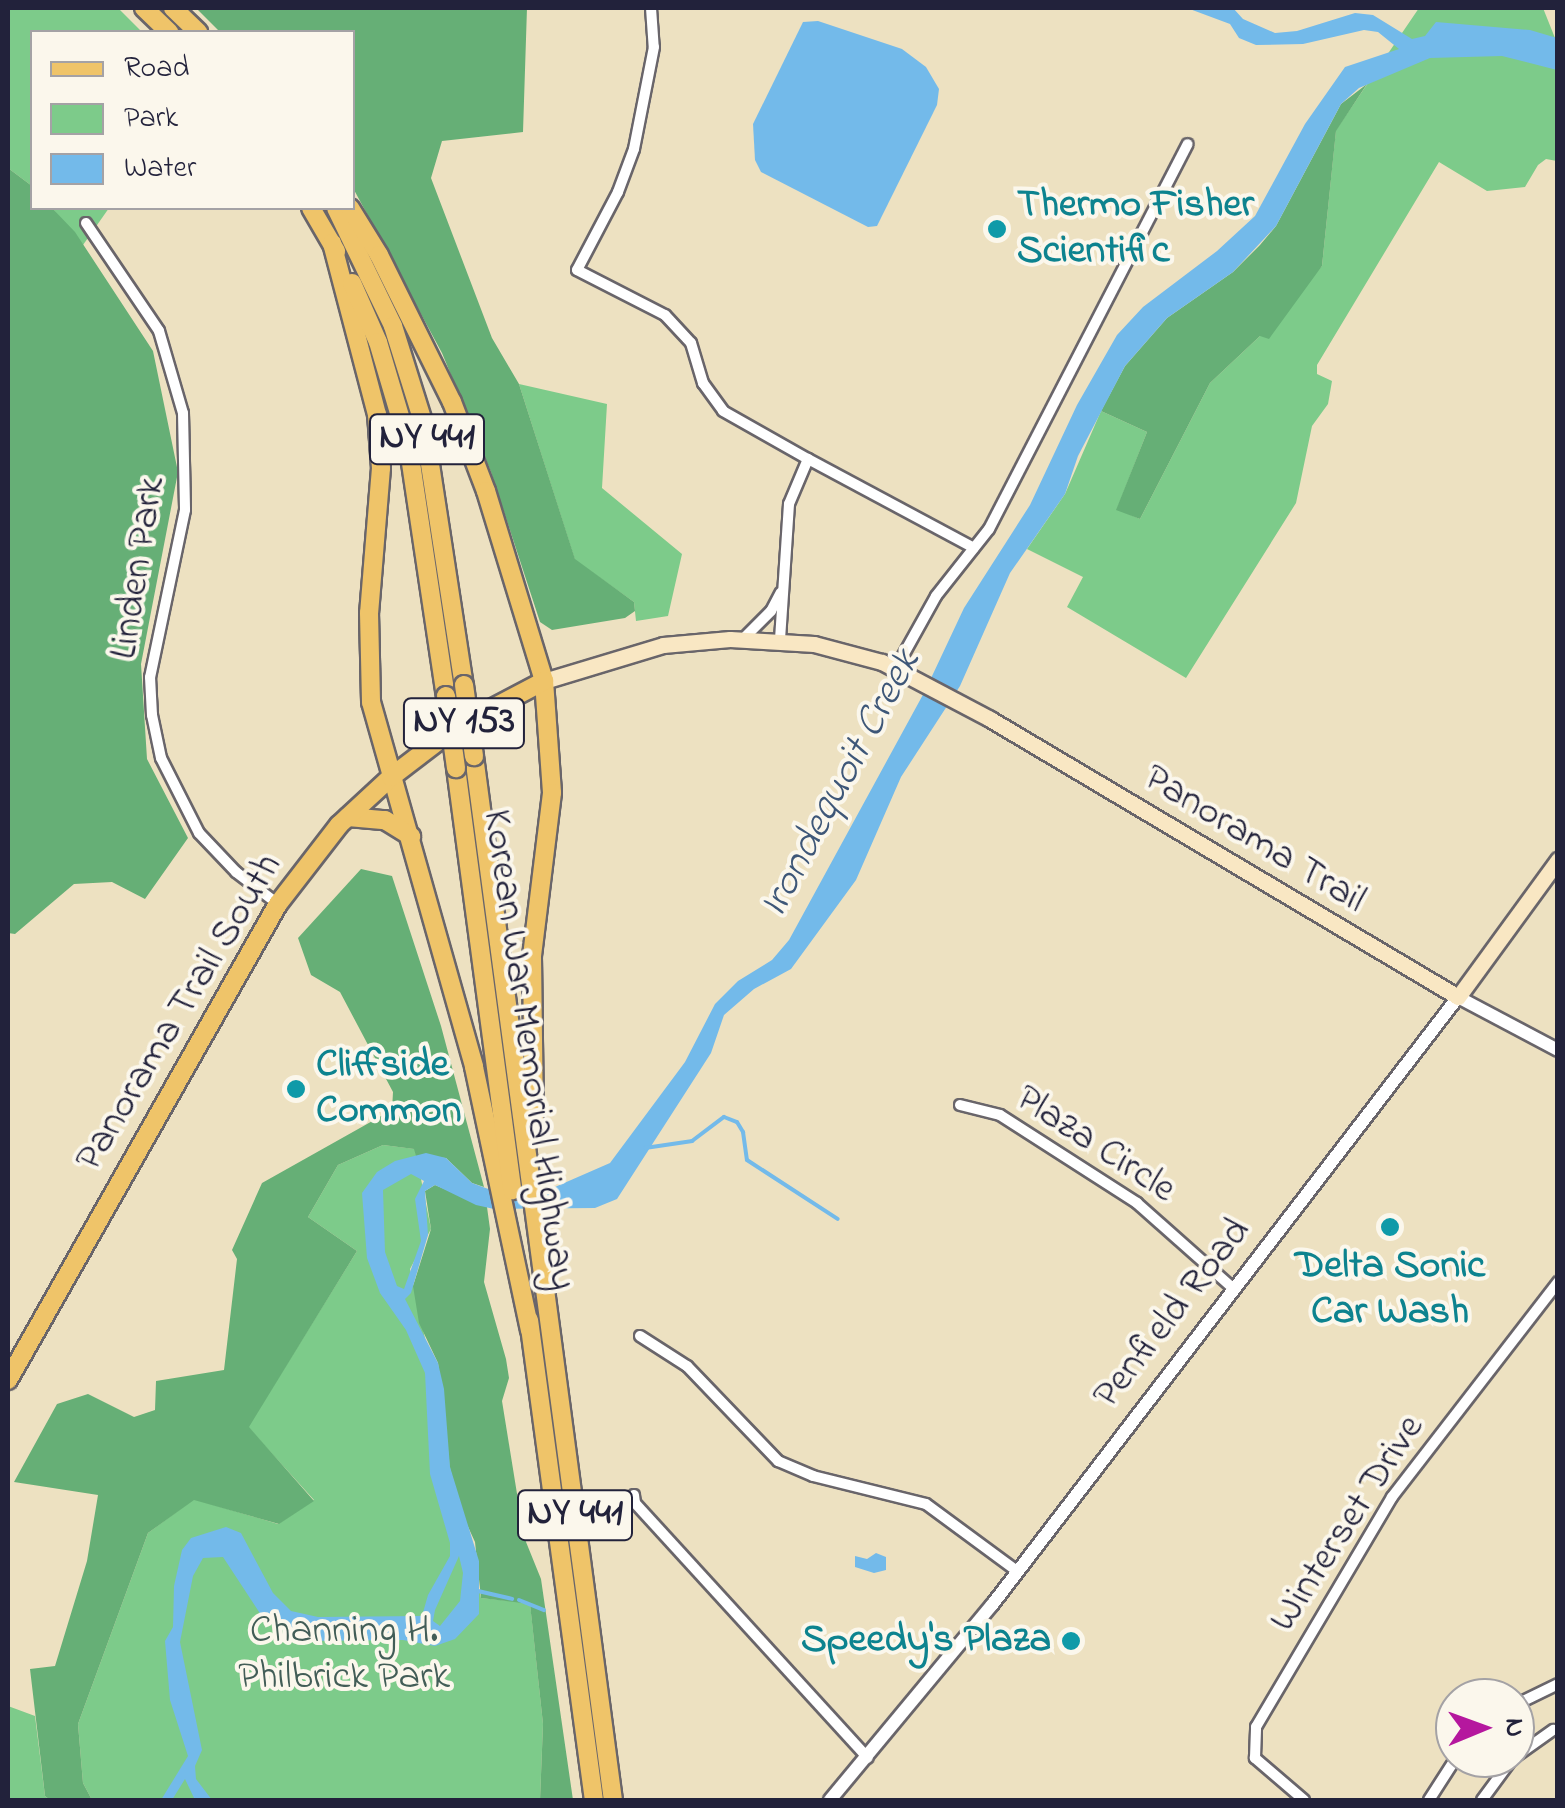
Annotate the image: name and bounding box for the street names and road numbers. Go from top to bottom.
road number: NY 441 [367,406,487,472]
street label: Linden Park [101,473,177,663]
road number: NY 153 [402,690,526,756]
street label: Panorama Trail [1134,755,1374,925]
street label: Korean War Memorial Highway [471,807,585,1293]
street label: Panorama Trail South [66,845,294,1181]
street label: Plaza Circle [1006,1075,1184,1215]
street label: Penfield Road [1084,1209,1262,1419]
street label: Winterset Drive [1260,1407,1436,1641]
road number: NY 441 [515,1482,635,1548]

